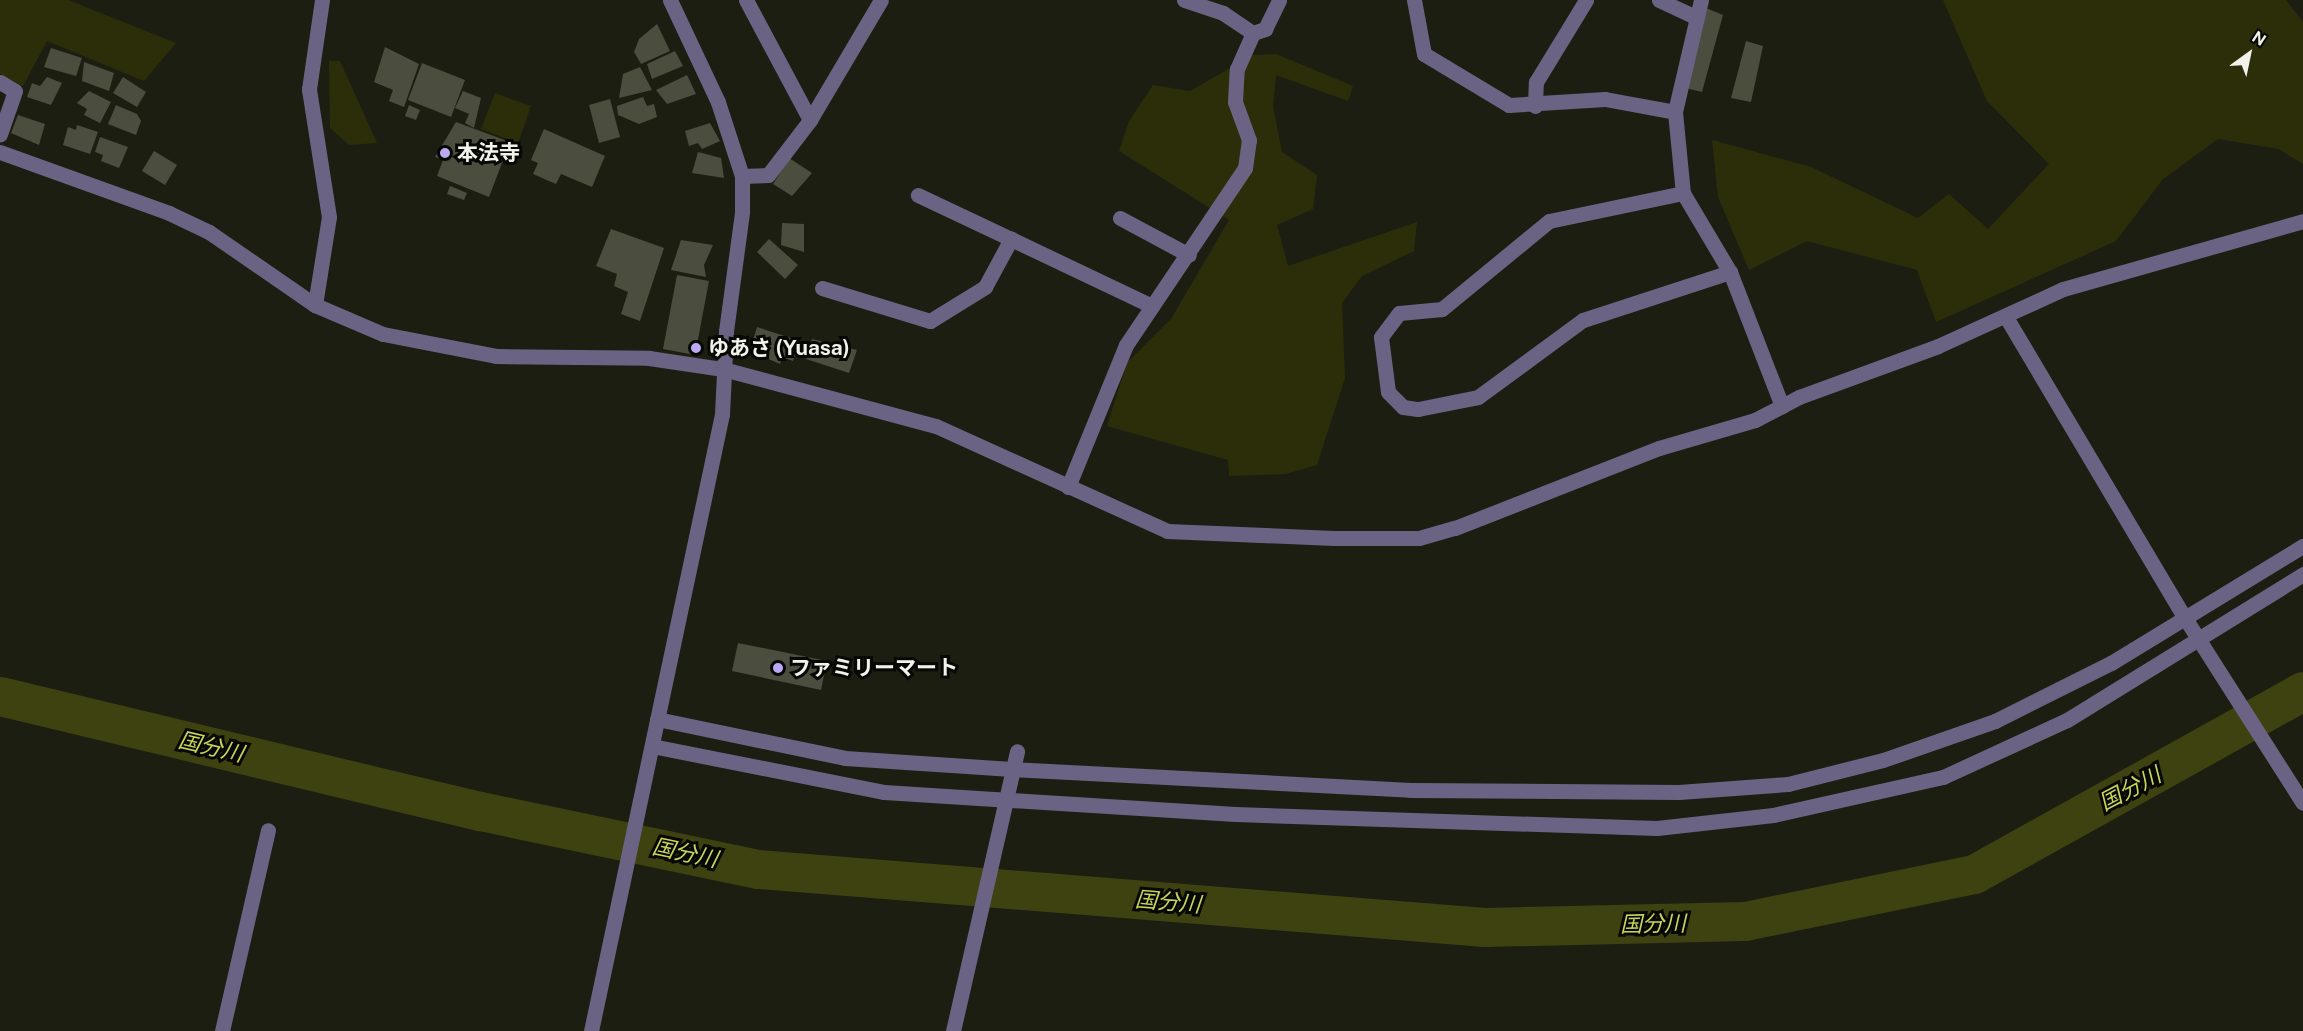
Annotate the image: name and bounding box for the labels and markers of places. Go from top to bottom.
place label: 本法寺 [457,140,520,166]
marker: 本法寺 [438,146,452,160]
place label: ゆあさ (Yuasa) [708,335,850,361]
marker: ゆあさ (Yuasa) [689,341,703,355]
place label: ファミリーマート [790,655,958,681]
marker: ファミリーマート [771,661,785,675]

